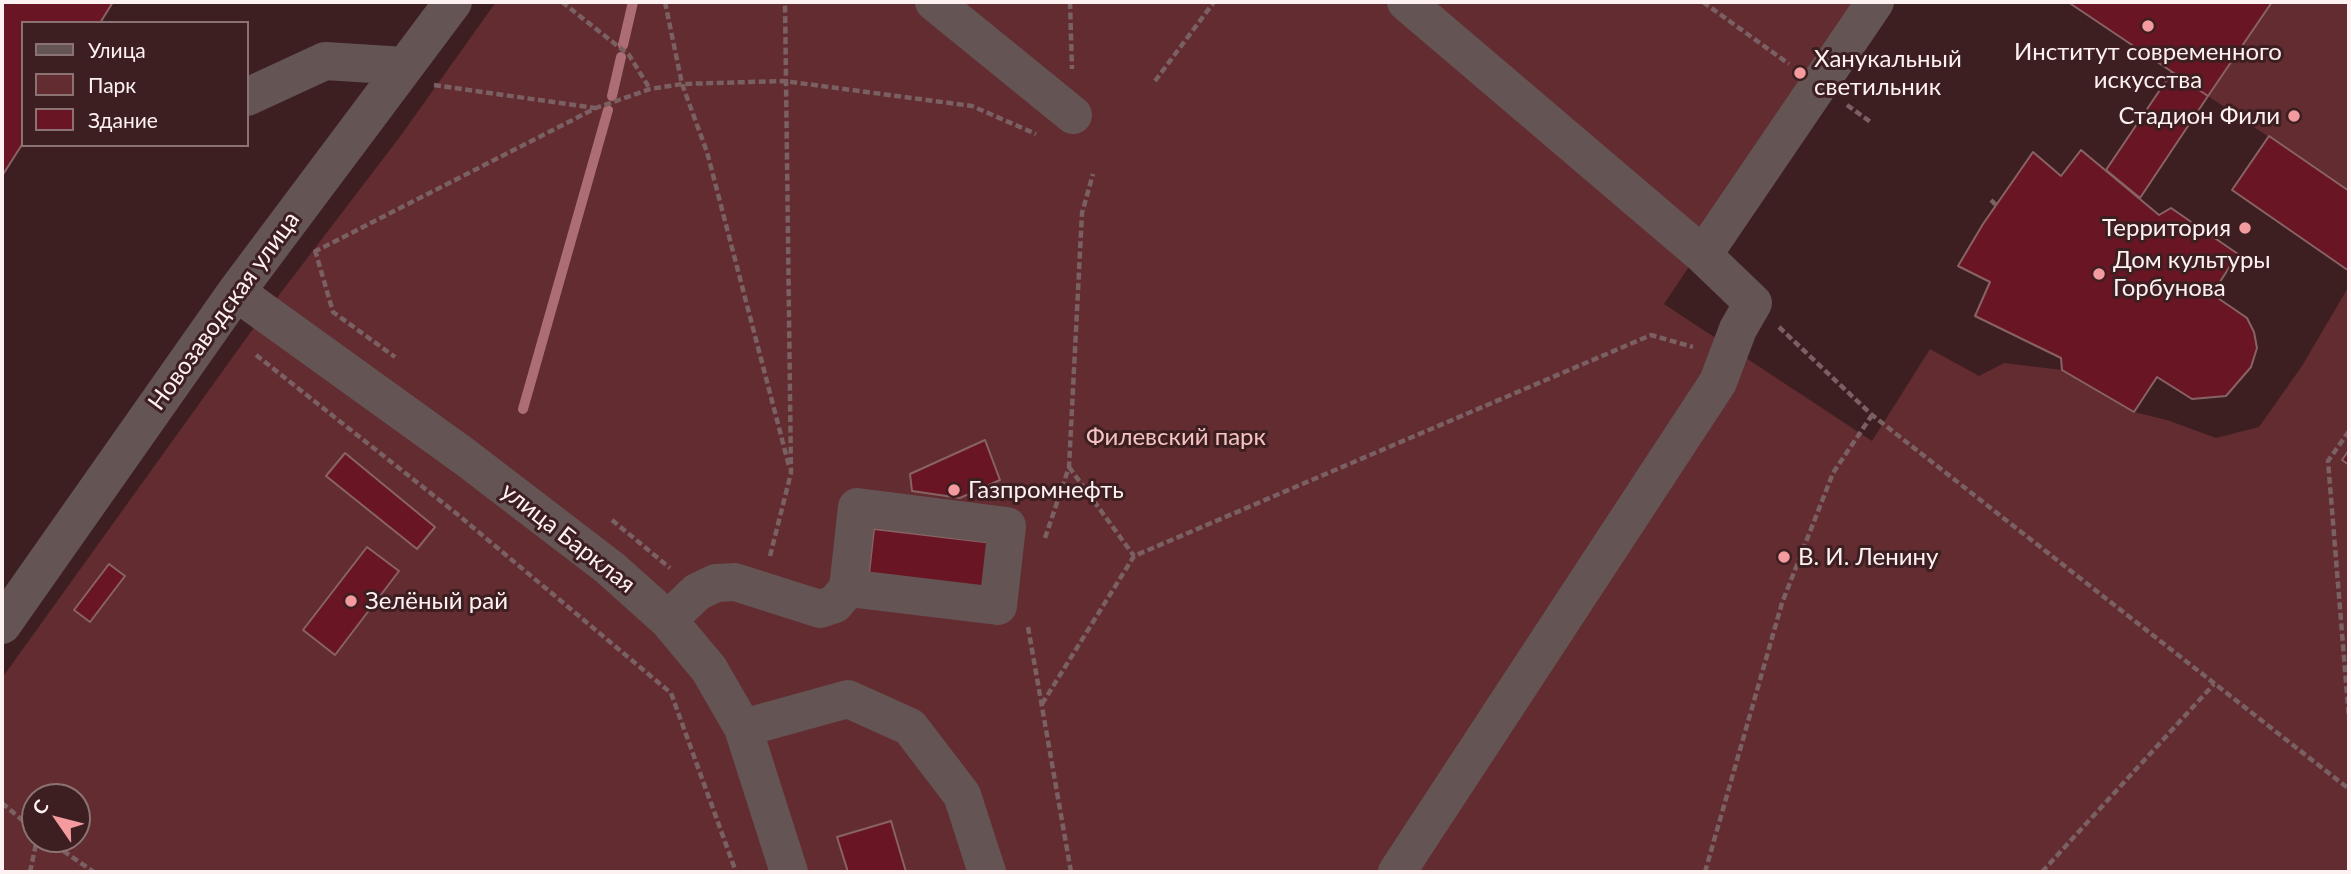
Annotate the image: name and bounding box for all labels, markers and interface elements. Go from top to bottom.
marker: Институт современного искусства [2140,18,2156,34]
legend [21,21,248,147]
text: Улица [88,37,146,62]
place label: Институт современного искусства [2014,38,2282,94]
place label: Ханукальный светильник [1814,45,1962,101]
marker: Ханукальный светильник [1792,65,1808,81]
text: Парк [88,72,136,97]
place label: Стадион Фили [2118,102,2280,130]
text: Здание [88,107,158,132]
marker: Стадион Фили [2286,108,2302,124]
street label: Новозаводская улица [142,206,306,416]
place label: Территория [2102,214,2231,242]
marker: Территория [2237,220,2253,236]
place label: Дом культуры Горбунова [2113,246,2271,302]
marker: Дом культуры Горбунова [2091,266,2107,282]
park label: Филевский парк [1086,423,1266,451]
place label: Газпромнефть [968,476,1124,504]
street label: улица Барклая [495,477,641,599]
marker: Газпромнефть [946,482,962,498]
place label: В. И. Ленину [1798,543,1938,571]
marker: В. И. Ленину [1776,549,1792,565]
place label: Зелёный рай [365,587,508,615]
marker: Зелёный рай [343,593,359,609]
north arrow [21,783,91,853]
text: С [27,795,53,819]

